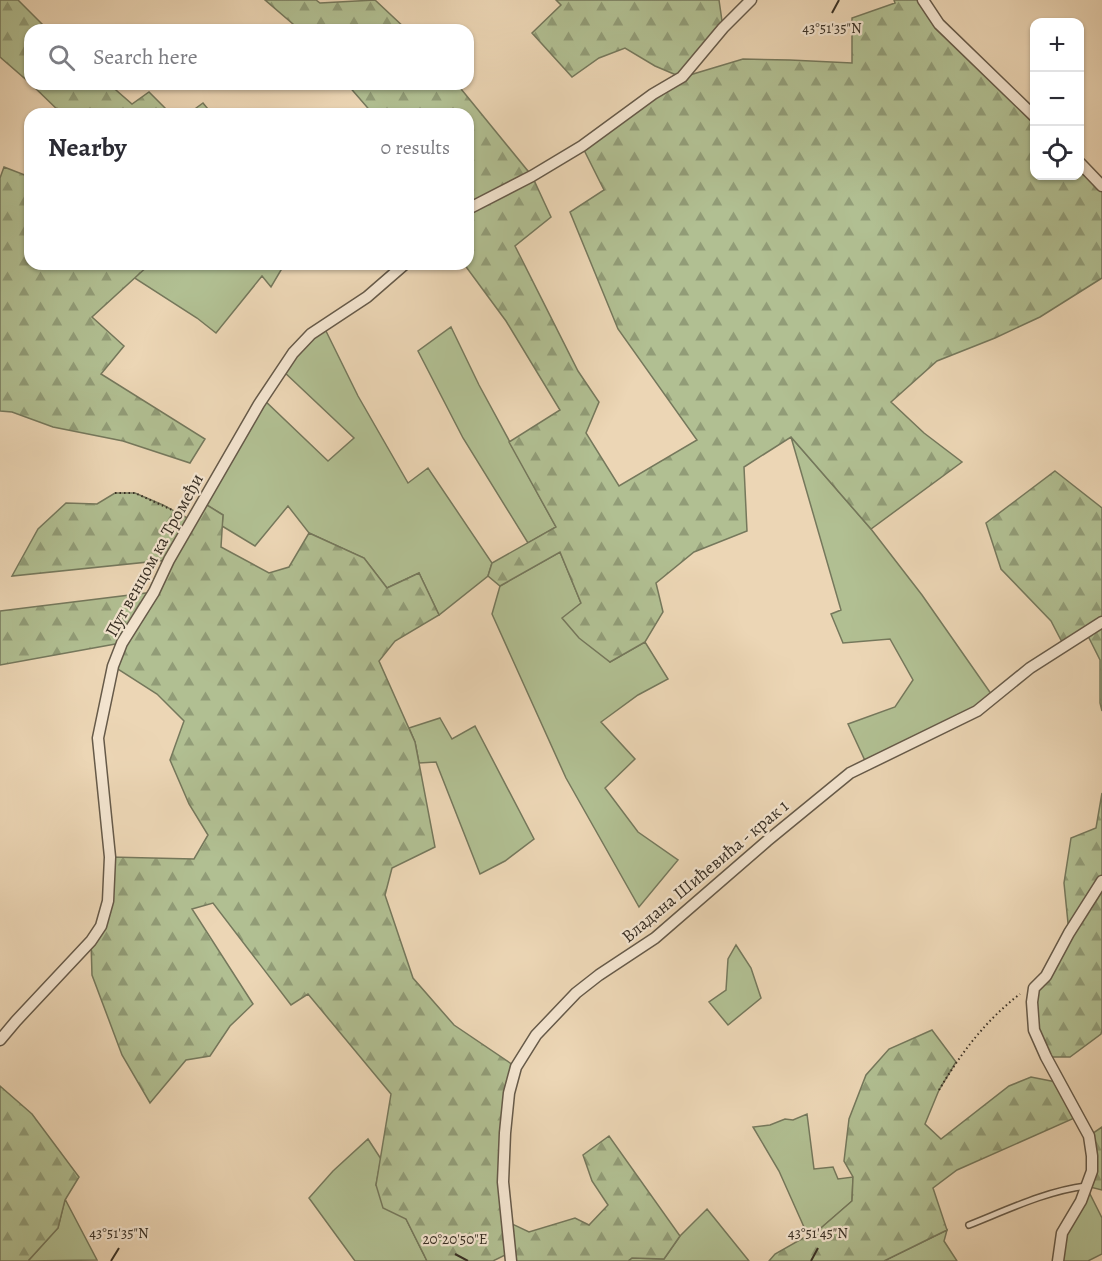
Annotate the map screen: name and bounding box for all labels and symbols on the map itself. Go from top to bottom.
text: 43°51'35"N [802,18,862,38]
street label: Пут венцом ка Тромеђи [99,469,209,641]
street label: Владана Шићевића - крак 1 [616,794,794,948]
text: 43°51'35"N [89,1223,149,1243]
text: 43°51'45"N [788,1223,848,1243]
text: 20°20'50"E [422,1229,488,1249]

